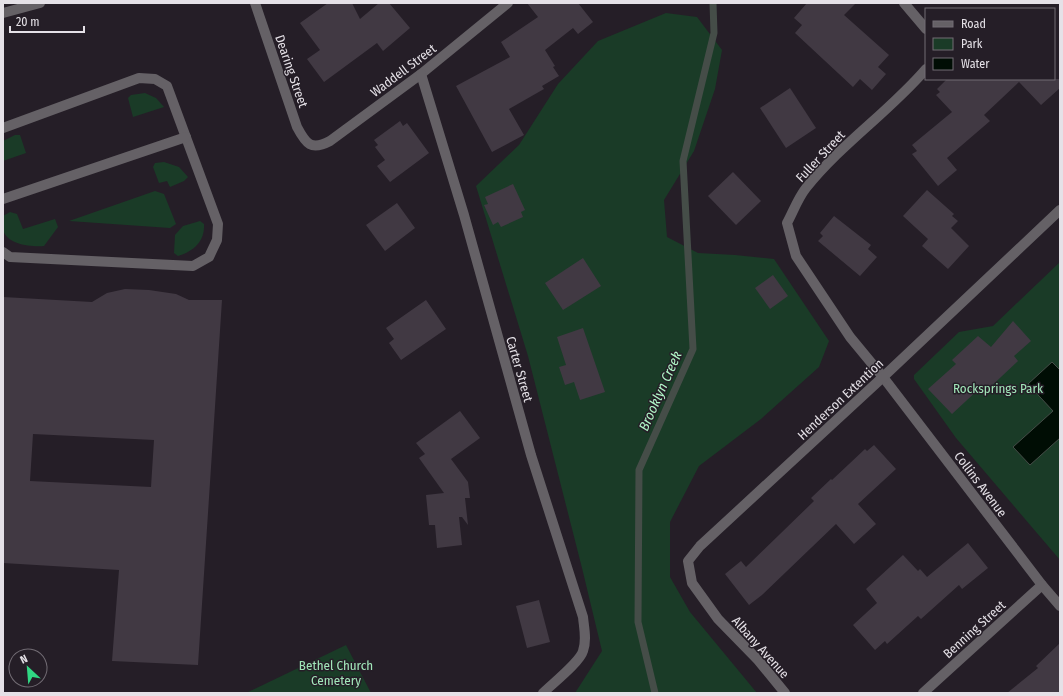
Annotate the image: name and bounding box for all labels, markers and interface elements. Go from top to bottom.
scale bar [10,8,84,34]
legend [925,8,1055,80]
text: 20 m [16,15,40,29]
text: Road [961,17,986,31]
street label: Dearing Street [272,33,311,110]
text: Park [961,37,983,51]
street label: Waddell Street [368,41,440,100]
text: Water [961,57,990,71]
street label: Fuller Street [793,127,848,185]
street label: Carter Street [503,335,536,404]
water label: Brooklyn Creek [635,349,686,434]
street label: Henderson Extention [794,356,886,443]
park label: Rocksprings Park [953,381,1044,396]
street label: Collins Avenue [951,449,1010,520]
street label: Benning Street [940,597,1009,661]
street label: Albany Avenue [729,613,792,681]
north arrow [8,648,48,688]
text: N [18,652,30,667]
park label: Bethel Church Cemetery [299,658,373,688]

